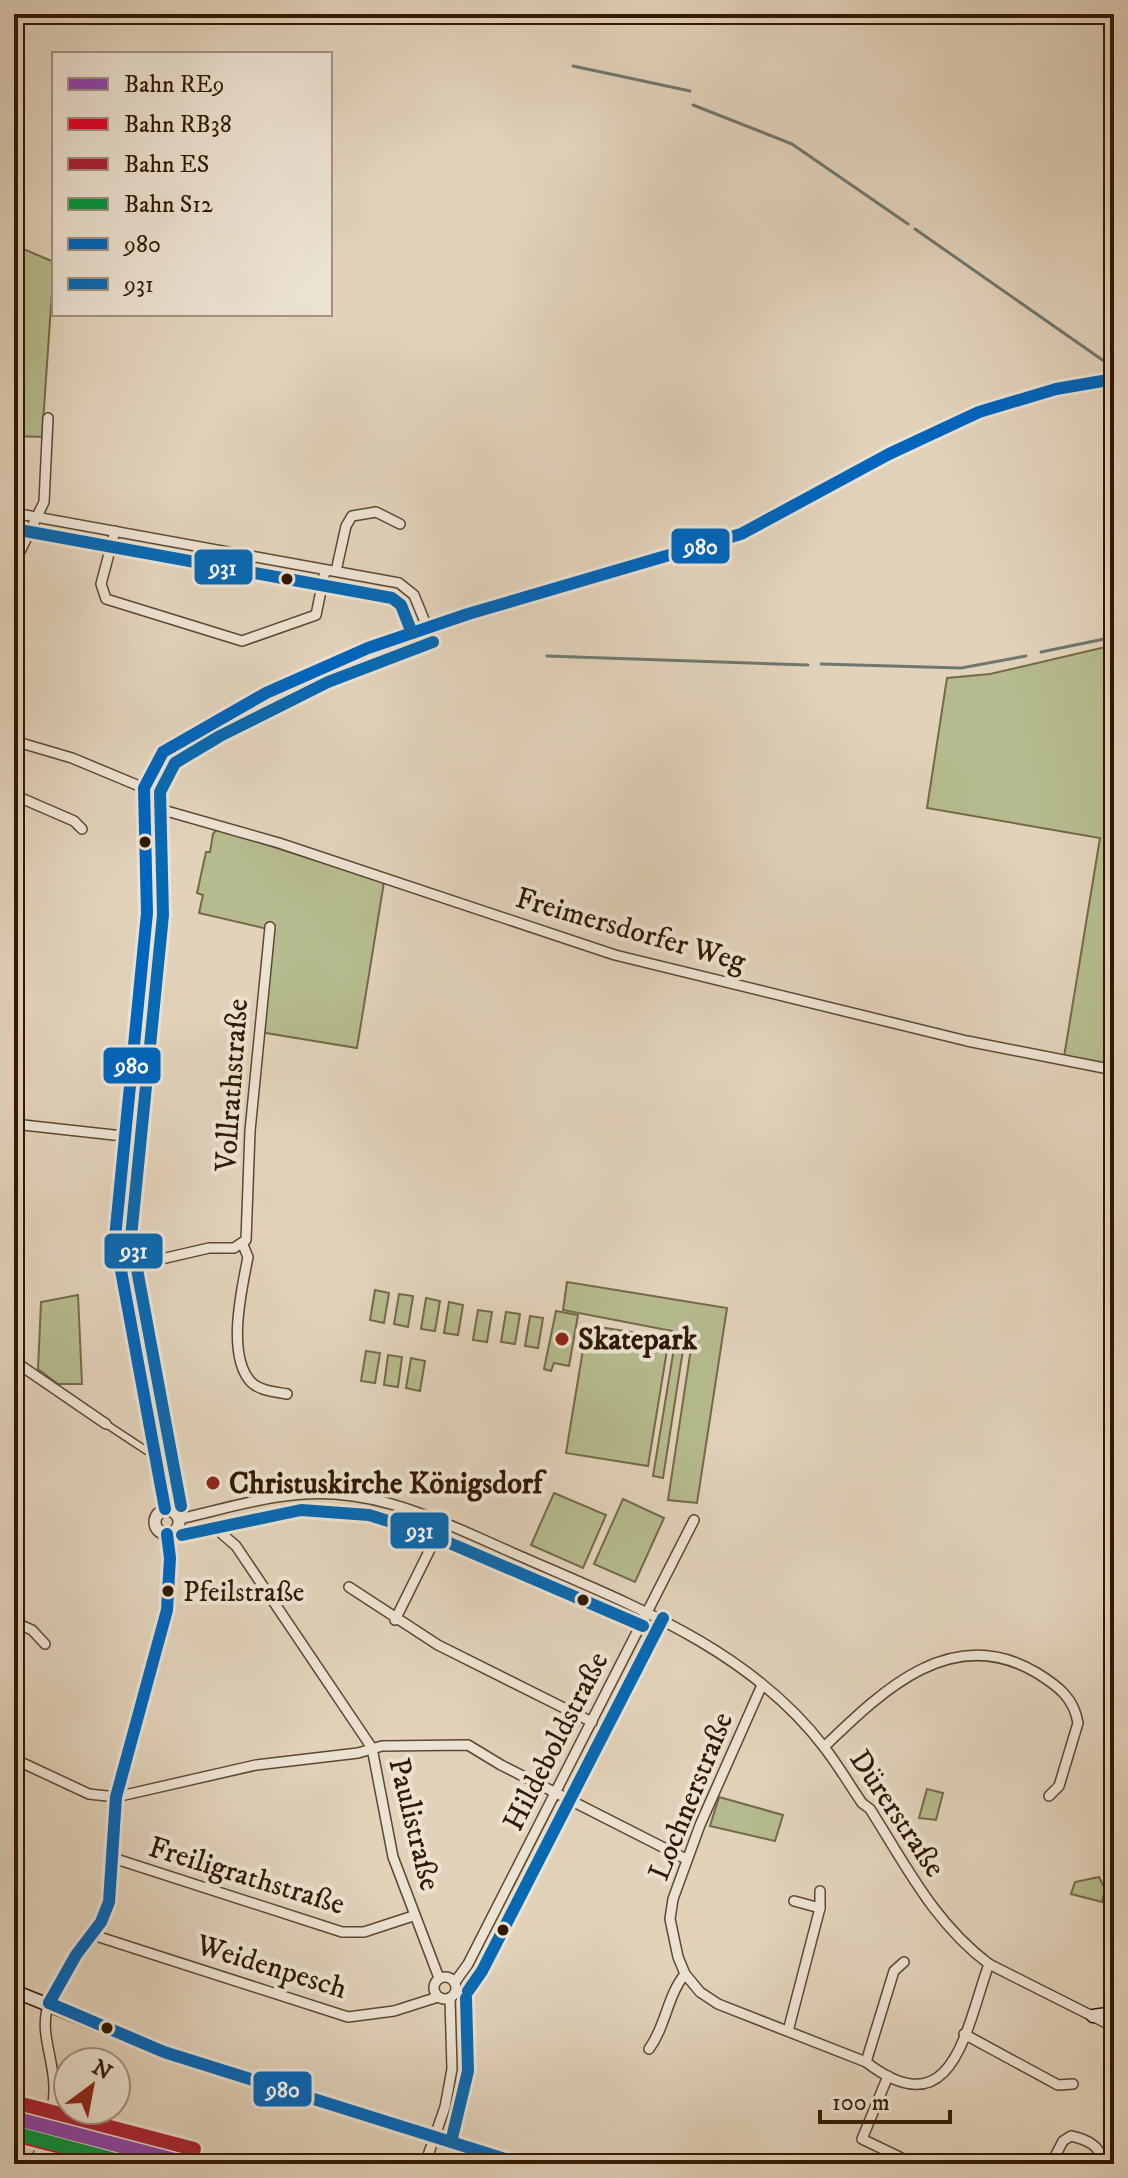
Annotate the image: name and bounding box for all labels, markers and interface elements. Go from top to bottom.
legend [52,52,332,316]
text: Bahn RE9 [124,70,225,100]
text: Bahn RB38 [124,110,232,140]
text: Bahn ES [124,150,209,180]
text: Bahn S12 [124,190,213,220]
text: 980 [123,230,161,260]
text: 931 [123,270,154,300]
line badge: 980 [670,527,731,565]
text: 980 [682,534,718,561]
line badge: 931 [193,548,254,586]
text: 931 [207,555,237,582]
unlabelled marker [279,571,295,587]
unlabelled marker [137,834,153,850]
street label: Freimersdorfer Weg [511,880,750,981]
street label: Vollrathstraße [208,997,257,1174]
line badge: 980 [102,1046,162,1085]
text: 980 [113,1053,149,1080]
line badge: 931 [103,1232,164,1270]
text: 931 [118,1238,148,1265]
place label: Skatepark [578,1322,698,1359]
marker: Skatepark [553,1330,571,1348]
place label: Christuskirche Königsdorf [229,1466,548,1503]
marker: Christuskirche Königsdorf [204,1474,222,1492]
line badge: 931 [389,1511,450,1550]
text: 931 [404,1518,434,1545]
place label: Pfeilstraße [183,1575,304,1610]
marker: Pfeilstraße [160,1583,176,1599]
unlabelled marker [575,1592,591,1608]
street label: Hildeboldstraße [495,1646,617,1837]
street label: Lochnerstraße [641,1707,742,1886]
street label: Dürerstraße [841,1743,953,1885]
street label: Paulistraße [379,1754,448,1895]
street label: Freiligrathstraße [144,1829,349,1924]
unlabelled marker [495,1922,511,1938]
street label: Weidenpesch [191,1927,352,2008]
unlabelled marker [99,2020,115,2036]
north arrow [52,2046,132,2126]
text: N [87,2054,117,2087]
line badge: 980 [252,2070,313,2108]
scale bar [820,2074,950,2124]
text: 980 [264,2077,300,2104]
text: 100 m [832,2088,890,2118]

